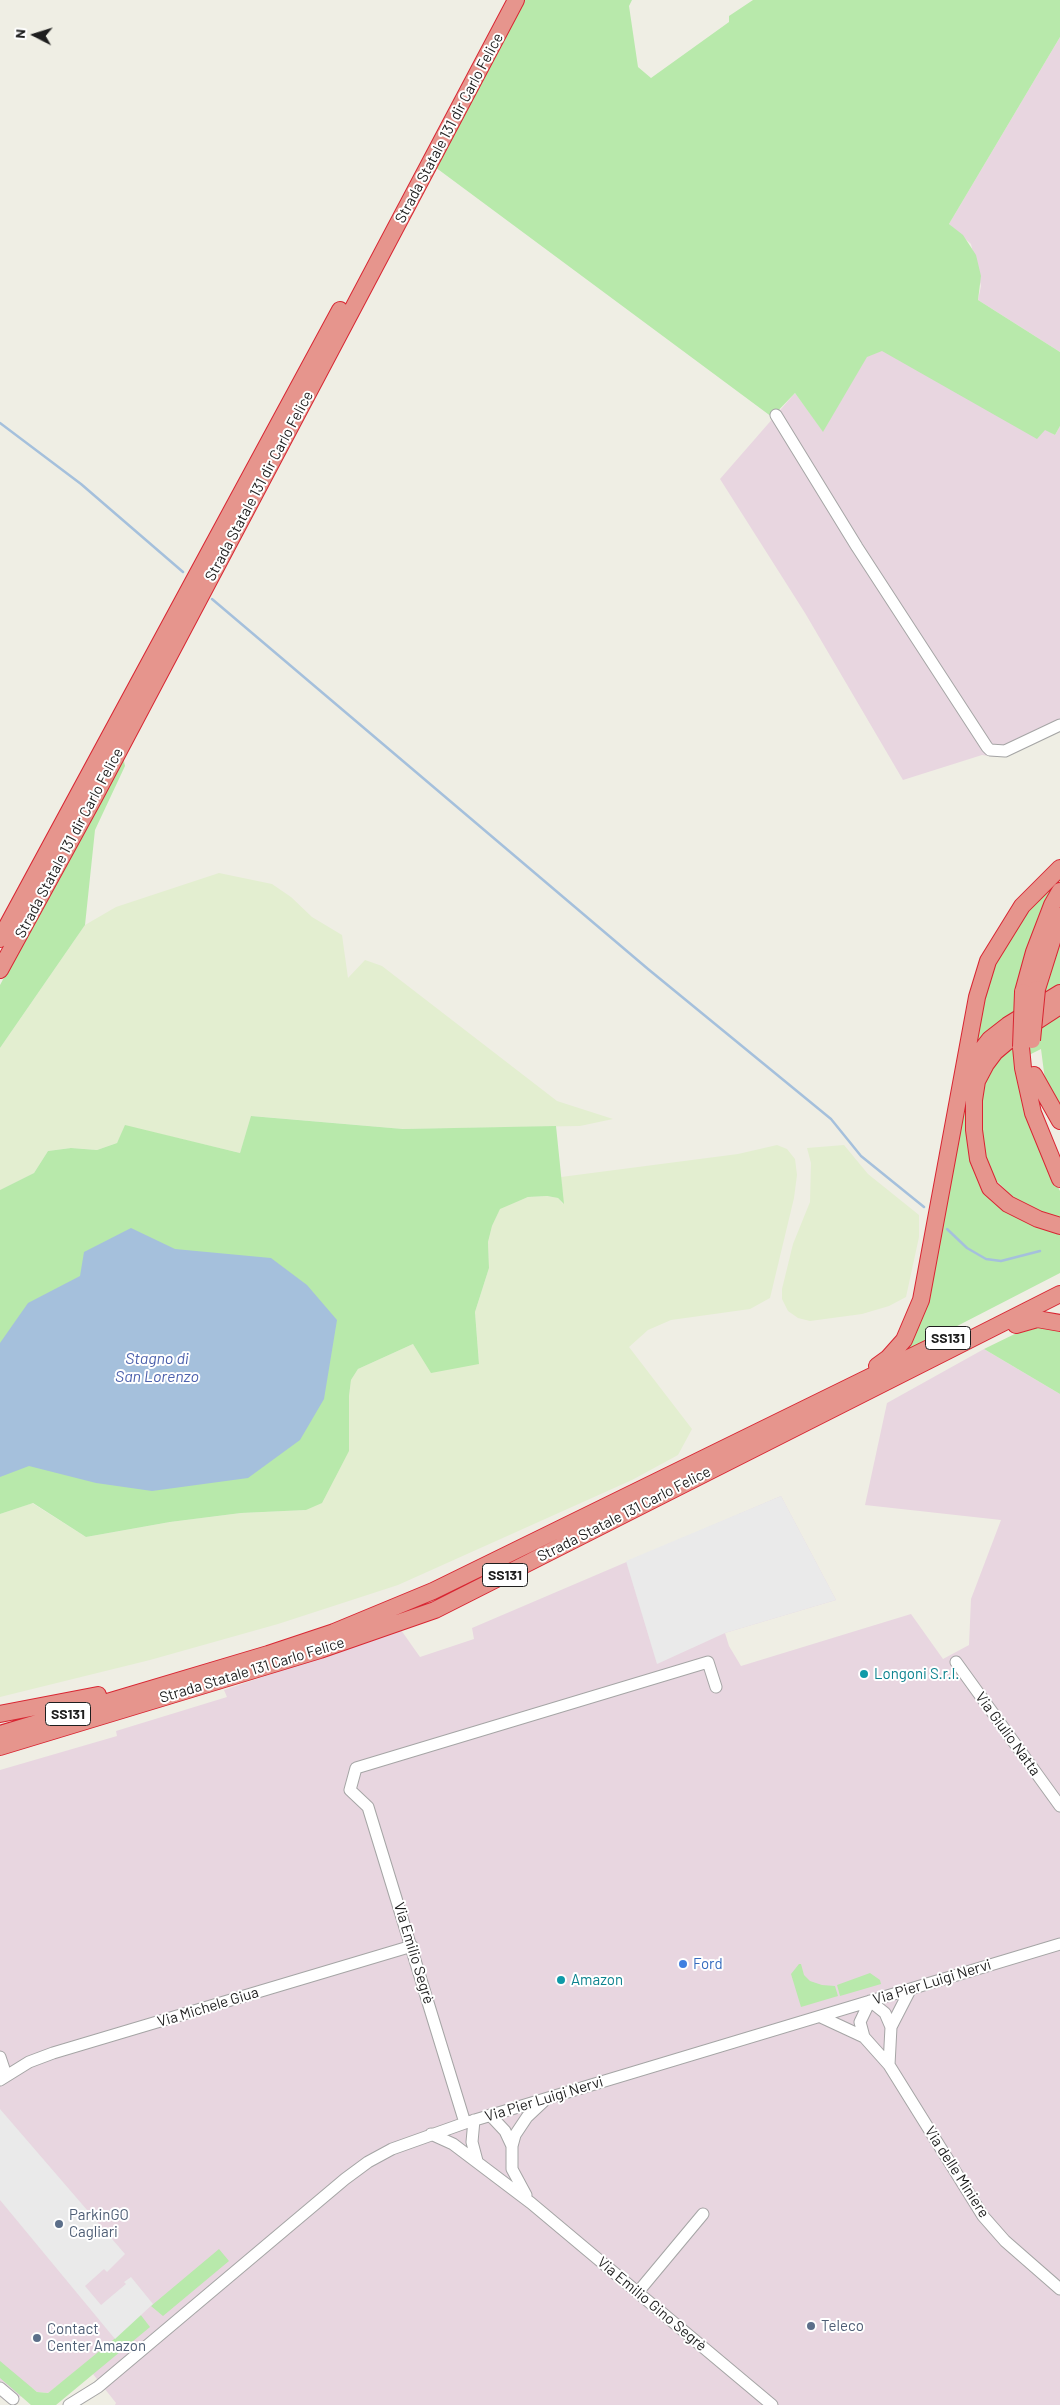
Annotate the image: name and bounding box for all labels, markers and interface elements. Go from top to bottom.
north arrow [10,10,60,60]
text: N [11,28,28,39]
street label: Strada Statale 131 dir Carlo Felice [391,30,507,226]
street label: Strada Statale 131 dir Carlo Felice [201,388,317,584]
street label: Strada Statale 131 dir Carlo Felice [11,745,127,941]
road number: SS131 [926,1326,970,1350]
water label: Stagno di San Lorenzo [115,1349,199,1387]
street label: Strada Statale 131 Carlo Felice [534,1462,714,1566]
road number: SS131 [482,1564,528,1586]
street label: Strada Statale 131 Carlo Felice [157,1633,347,1707]
place label: Longoni S.r.l. [874,1665,959,1683]
marker: Longoni S.r.l. [858,1668,870,1680]
street label: Via Giulio Natta [972,1689,1044,1779]
road number: SS131 [46,1702,90,1726]
street label: Via Emilio Segrè [390,1900,438,2006]
place label: Ford [693,1955,723,1973]
street label: Via Pier Luigi Nervi [871,1955,993,2009]
marker: Ford [677,1958,689,1970]
place label: Amazon [571,1971,623,1989]
marker: Amazon [555,1974,567,1986]
street label: Via Michele Giua [155,1983,261,2031]
street label: Via Pier Luigi Nervi [483,2072,605,2126]
street label: Via delle Miniere [921,2123,993,2221]
place label: ParkinGO Cagliari [69,2206,129,2241]
marker: ParkinGO Cagliari [53,2218,65,2230]
street label: Via Emilio Gino Segrè [594,2253,710,2355]
place label: Teleco [821,2317,864,2335]
place label: Contact Center Amazon [47,2320,146,2355]
marker: Teleco [805,2320,817,2332]
marker: Contact Center Amazon [31,2332,43,2344]

